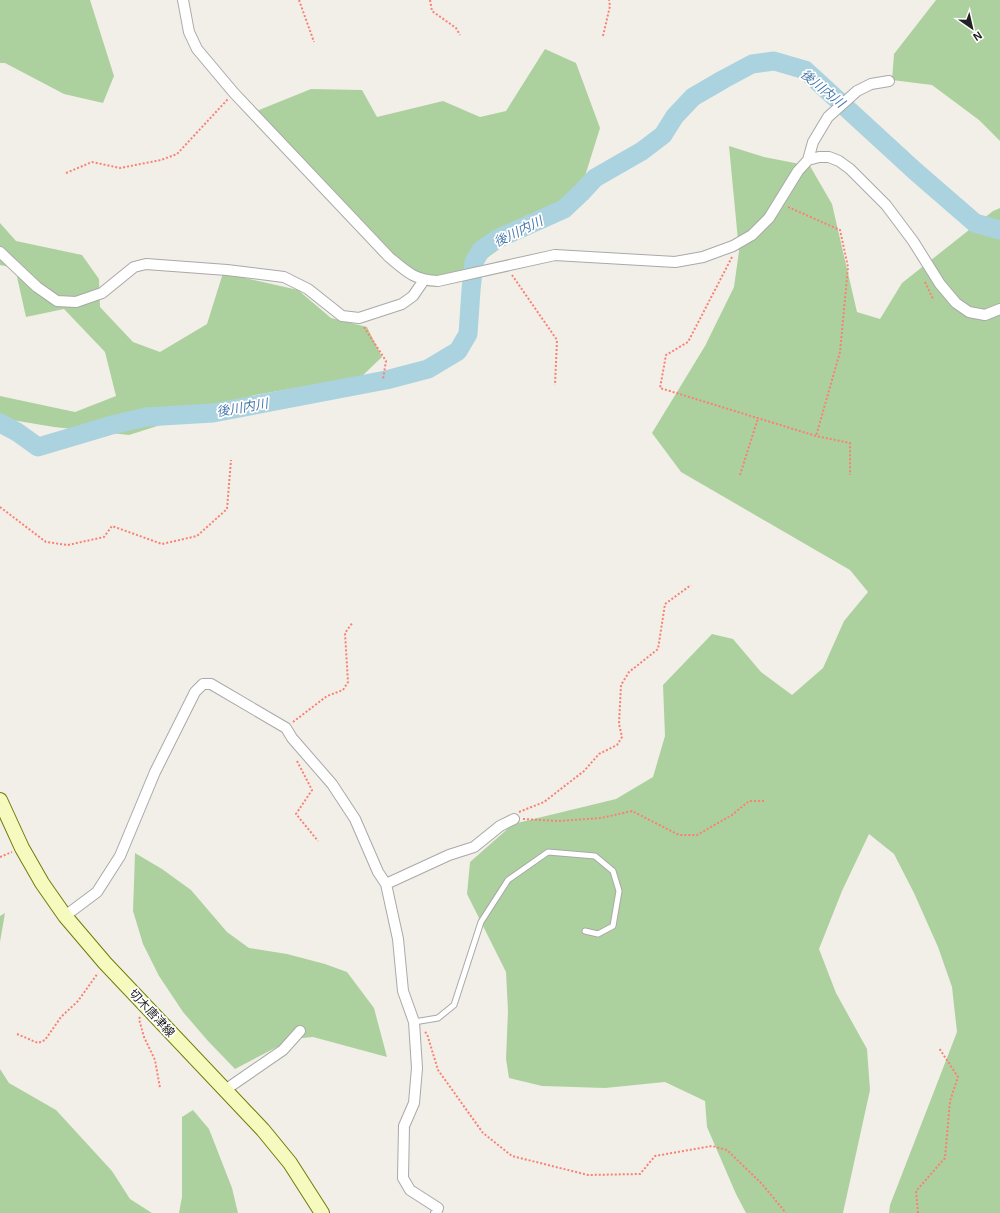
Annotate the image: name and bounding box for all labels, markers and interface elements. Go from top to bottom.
north arrow [952,8,992,48]
text: N [971,29,984,44]
water label: 後川内川 [798,66,849,112]
water label: 後川内川 [492,212,547,250]
water label: 後川内川 [215,395,271,419]
street label: 切木唐津線 [126,986,178,1040]

